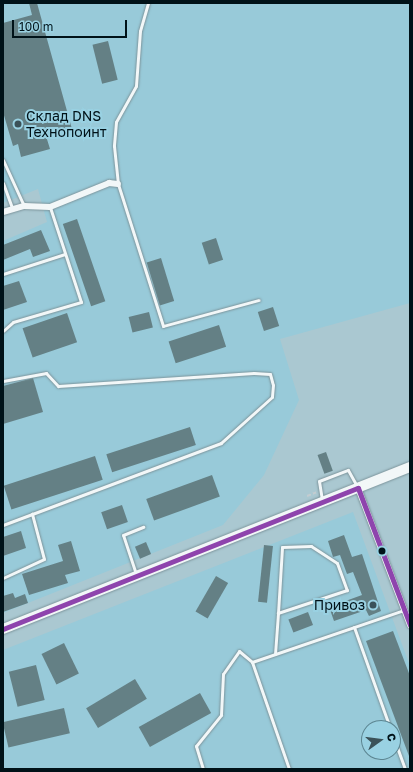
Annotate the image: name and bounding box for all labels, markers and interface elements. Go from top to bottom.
scale bar [14,12,129,38]
text: 100 m [19,19,53,34]
place label: Склад DNS Технопоинт [26,108,107,140]
marker: Склад DNS Технопоинт [13,119,23,129]
unlabelled marker [377,546,387,556]
place label: Привоз [314,597,365,613]
marker: Привоз [368,600,378,610]
north arrow [361,720,401,760]
text: С [385,732,399,743]

